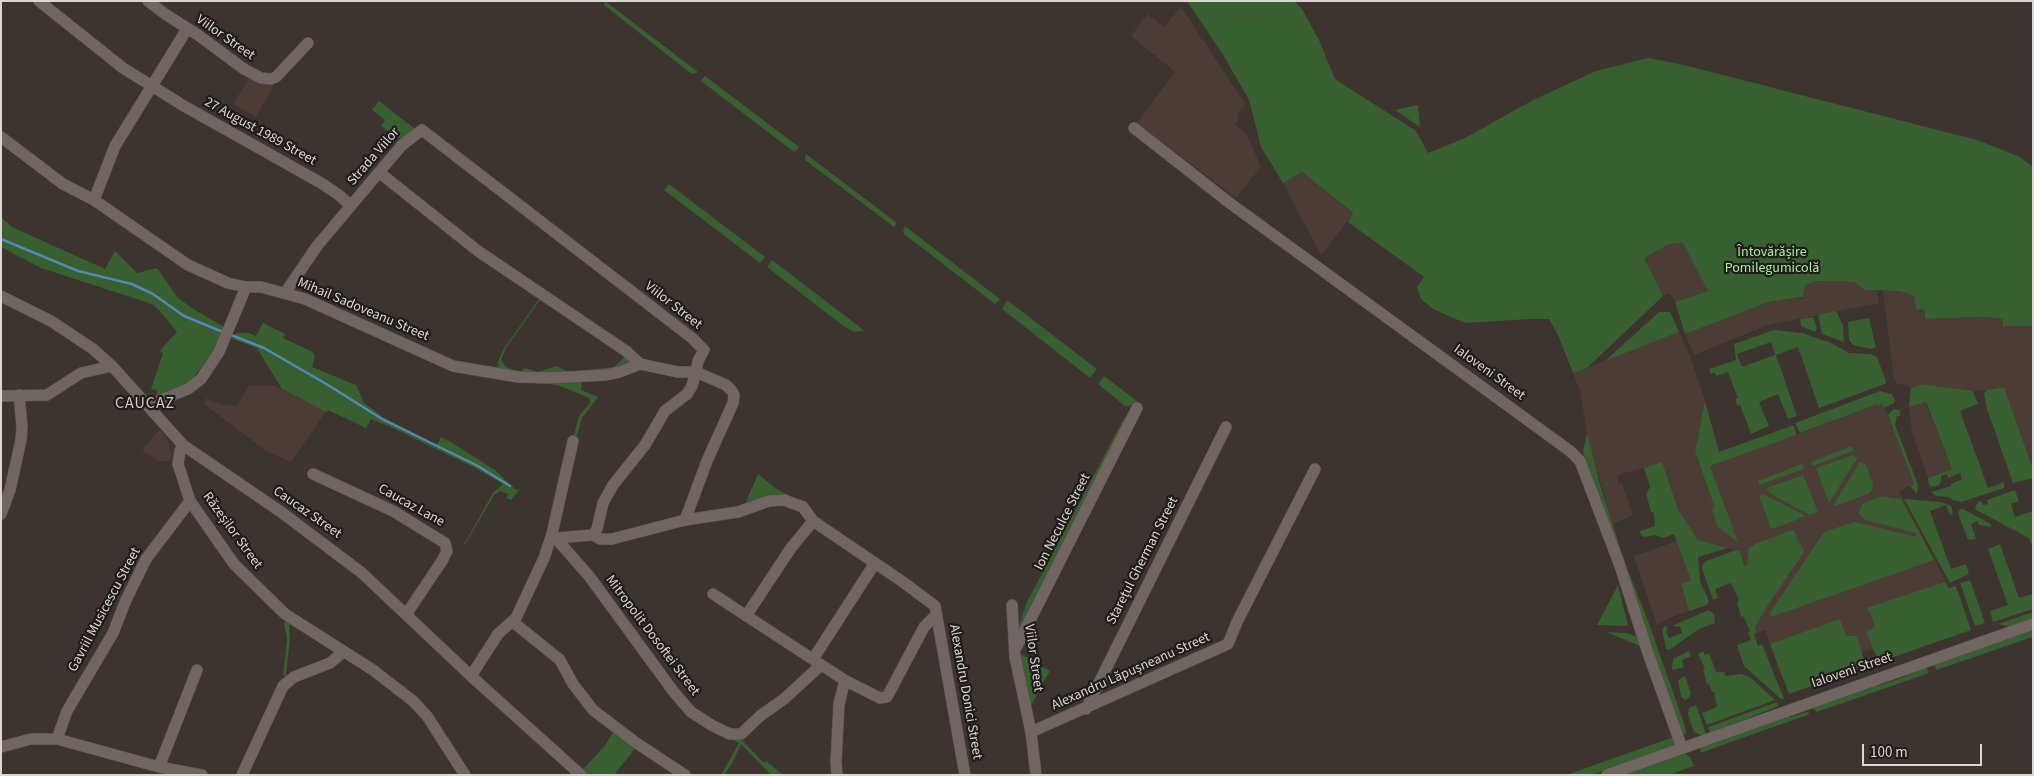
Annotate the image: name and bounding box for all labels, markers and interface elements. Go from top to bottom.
street label: Viilor Street [192,12,258,64]
street label: 27 August 1989 Street [201,94,319,170]
street label: Strada Viilor [344,125,404,189]
park label: Întovărășire Pomilegumicolă [1725,245,1819,278]
street label: Mihail Sadoveanu Street [295,275,431,345]
street label: Viilor Street [641,278,705,334]
street label: Ialoveni Street [1450,341,1528,405]
district label: CAUCAZ [114,394,176,414]
street label: Ion Neculce Street [1031,471,1095,573]
street label: Caucaz Lane [375,481,447,531]
street label: Caucaz Street [270,483,344,543]
street label: Răzeșilor Street [198,489,266,573]
street label: Starețul Gherman Street [1103,494,1183,628]
street label: Gavriil Musicescu Street [65,545,145,675]
street label: Mitropolit Dosoftei Street [601,572,703,700]
street label: Alexandru Donici Street [945,623,985,761]
street label: Viilor Street [1020,623,1046,693]
street label: Alexandru Lăpușneanu Street [1049,629,1213,715]
street label: Ialoveni Street [1809,649,1895,693]
scale bar [1864,734,1984,766]
text: 100 m [1870,742,1908,763]

